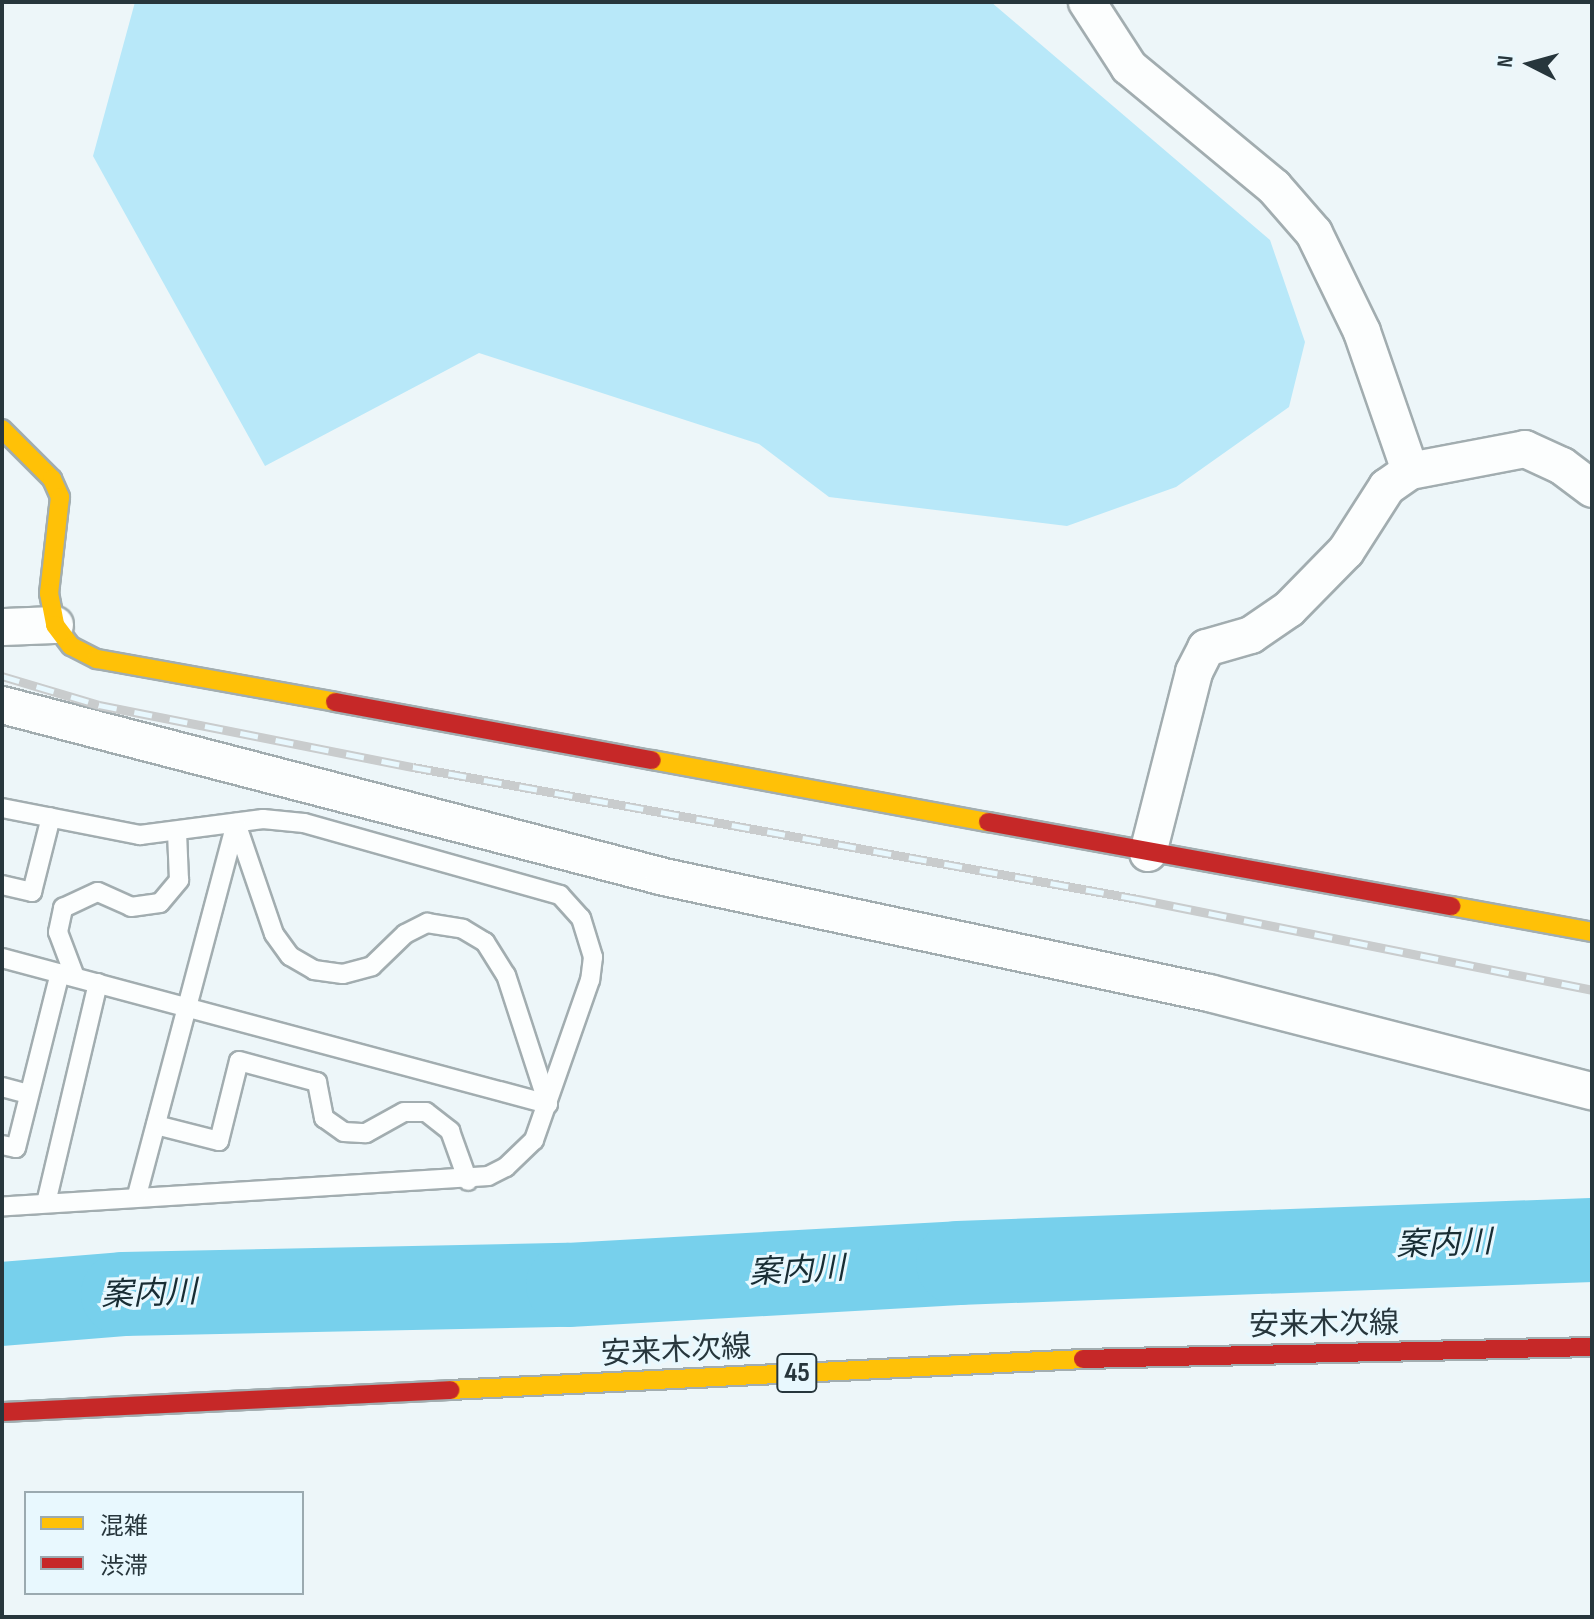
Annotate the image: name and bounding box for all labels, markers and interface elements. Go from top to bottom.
north arrow [1490,24,1570,104]
text: N [1492,54,1520,69]
water label: 案内川 [1395,1224,1493,1266]
water label: 案内川 [748,1250,846,1294]
water label: 案内川 [100,1274,198,1316]
street label: 安来木次線 [1249,1306,1399,1344]
street label: 安来木次線 [600,1329,752,1373]
road number: 45 [775,1349,819,1397]
legend [24,1491,304,1595]
text: 混雑 [100,1512,148,1541]
text: 渋滞 [100,1552,148,1581]

